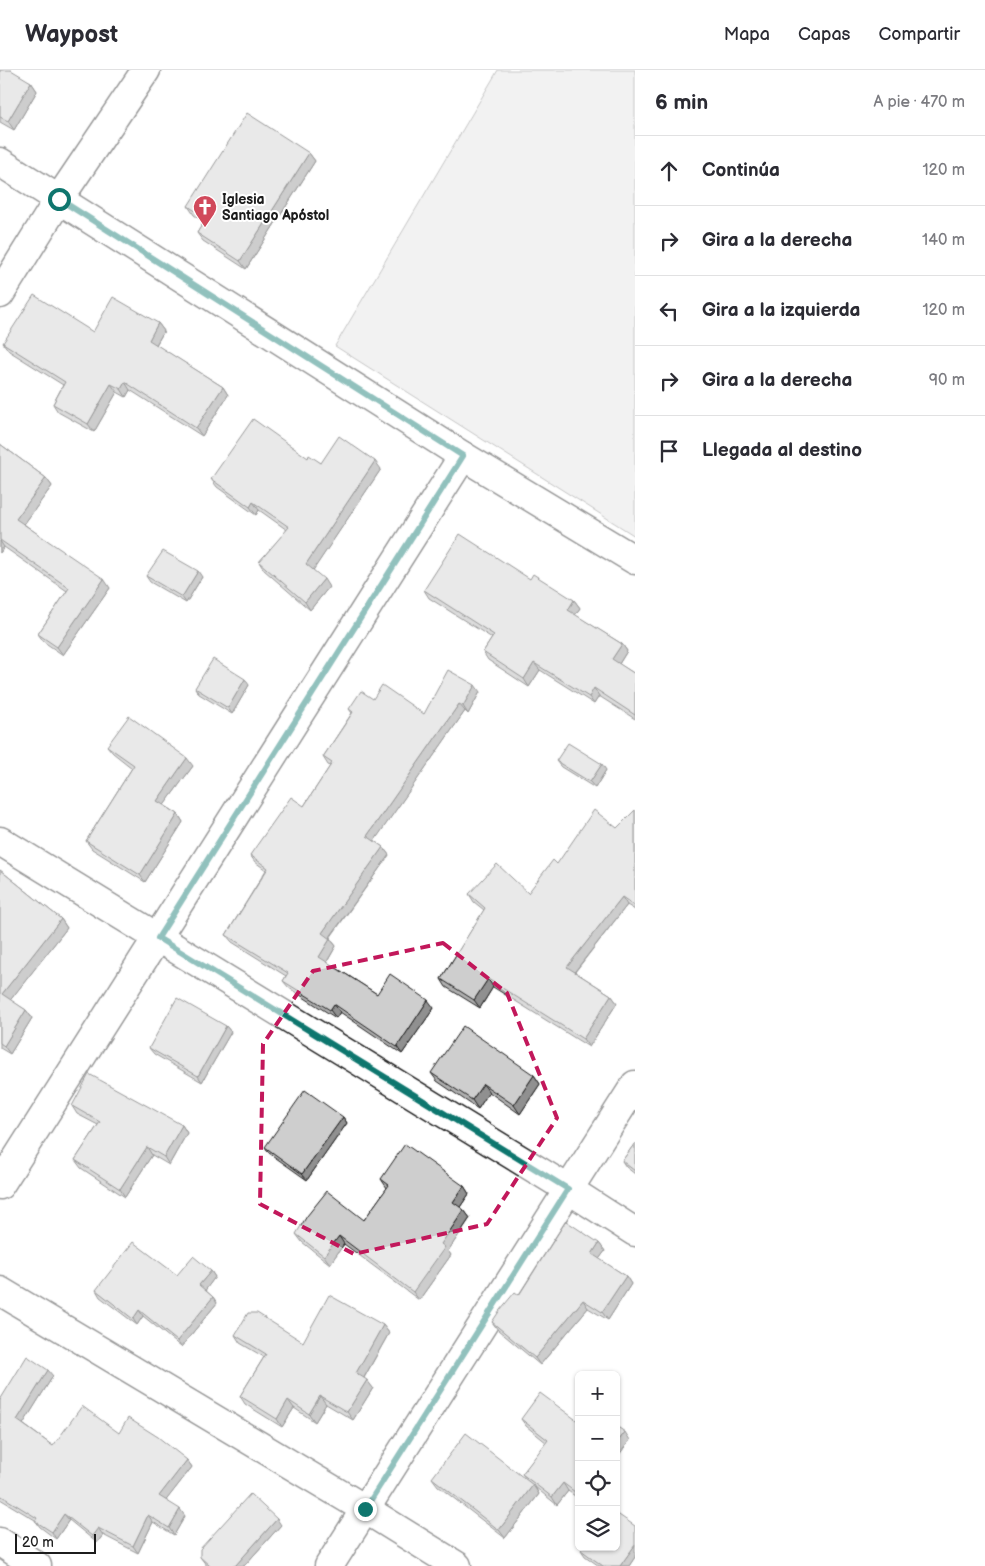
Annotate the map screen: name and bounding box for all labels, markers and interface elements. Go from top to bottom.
text: Waypost [25,20,118,49]
text: Mapa [724,24,770,45]
text: Capas [798,24,851,45]
text: Compartir [879,24,960,45]
text: 6 min [655,90,708,115]
text: A pie · 470 m [873,93,965,112]
icon: ahead [655,157,683,185]
text: Continúa [702,159,780,182]
text: 120 m [922,161,965,180]
route start [48,188,71,211]
place label: Iglesia Santiago Apóstol [222,191,329,224]
church icon: Iglesia Santiago Apóstol [192,194,218,228]
icon: right [655,227,683,255]
text: Gira a la derecha [702,229,852,252]
text: 140 m [922,231,965,250]
icon: left [655,297,683,325]
text: Gira a la izquierda [702,299,860,322]
text: 120 m [922,301,965,320]
icon: right [655,367,683,395]
text: Gira a la derecha [702,369,852,392]
text: 90 m [929,371,965,390]
icon: arrive [655,437,683,465]
text: Llegada al destino [702,439,862,462]
map controls [575,1371,620,1551]
button: + [575,1371,620,1416]
button: − [575,1416,620,1461]
button: locate [575,1461,620,1506]
route end [354,1498,377,1521]
button: layers [575,1506,620,1551]
scale bar [15,1531,96,1554]
text: 20 m [22,1534,54,1551]

